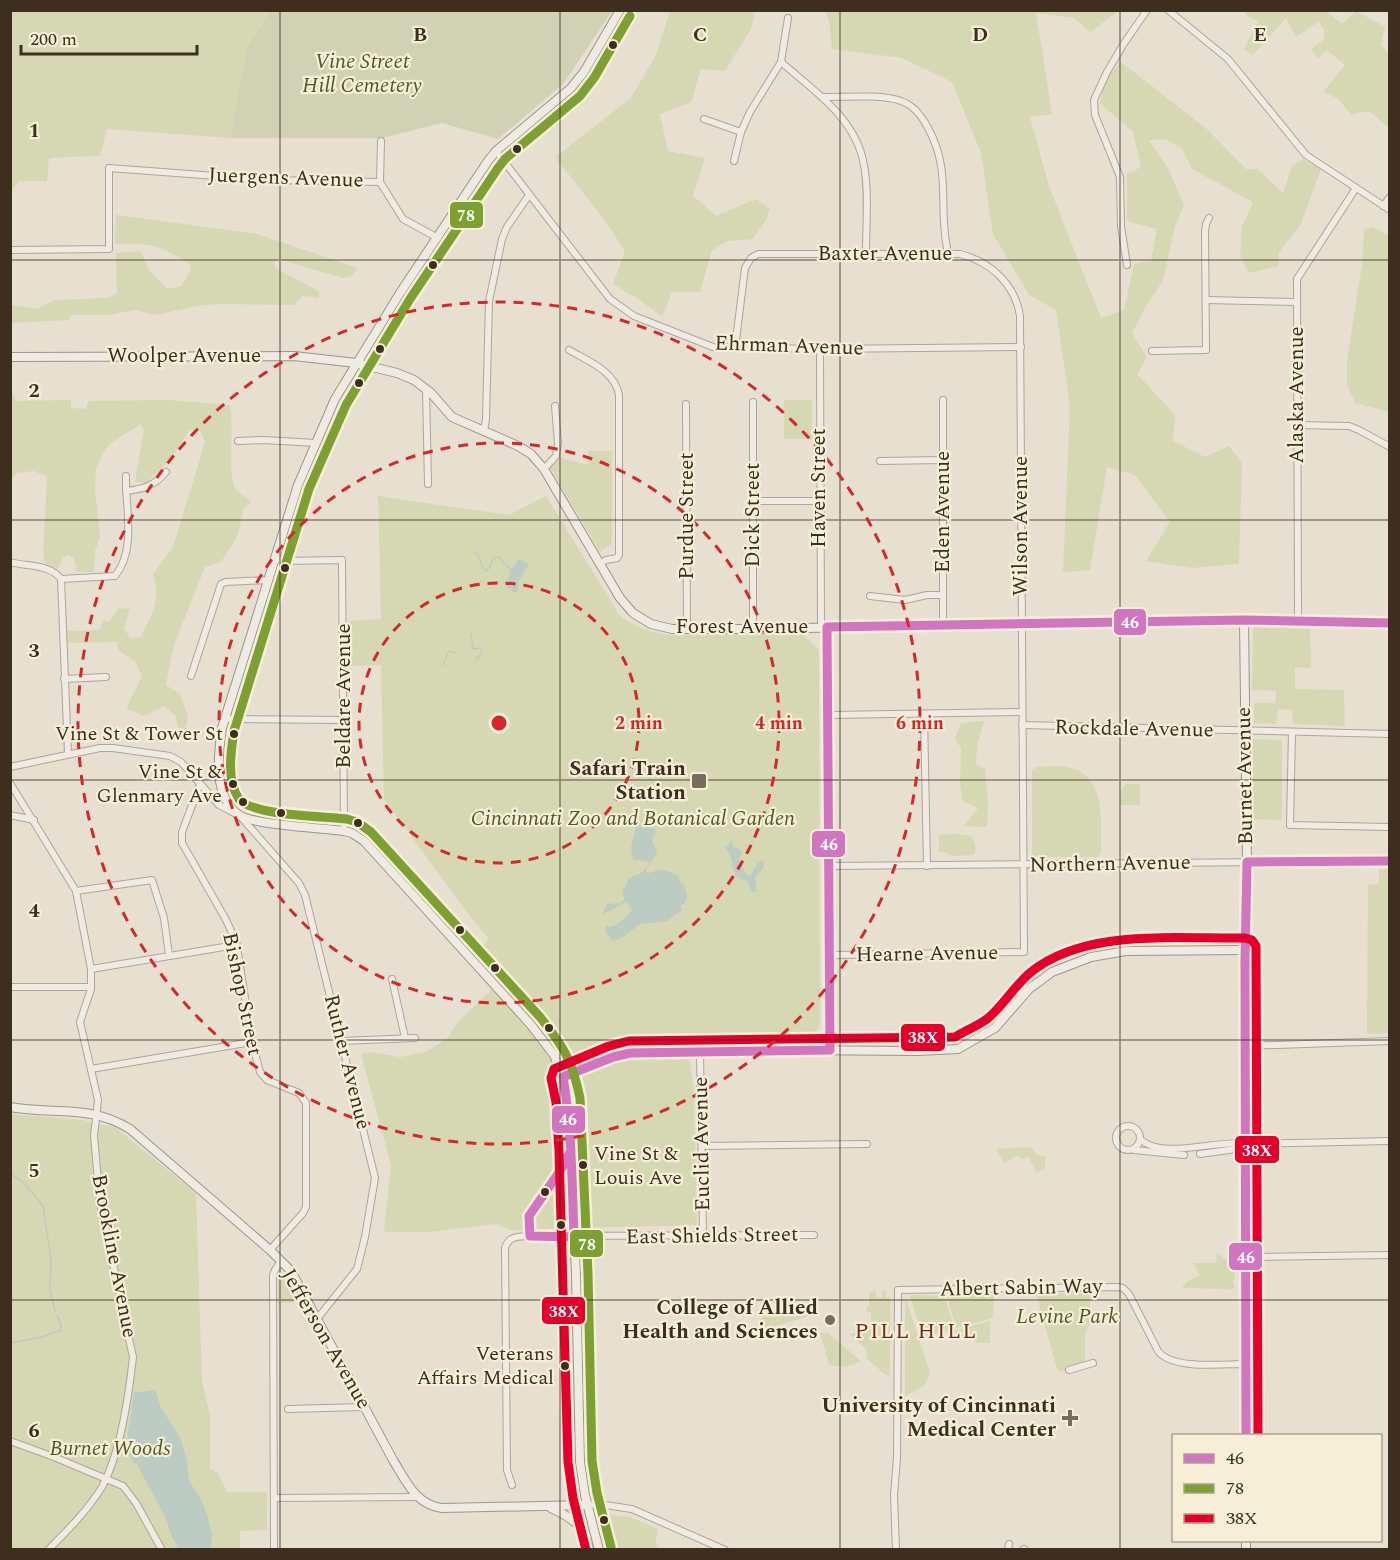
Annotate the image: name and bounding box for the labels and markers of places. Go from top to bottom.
unlabelled marker [607,39,619,51]
unlabelled marker [511,143,523,155]
unlabelled marker [427,259,439,271]
unlabelled marker [374,343,386,355]
unlabelled marker [353,377,365,389]
unlabelled marker [279,562,291,574]
centre of rings [489,713,509,733]
place label: Vine St & Tower St [55,719,223,749]
marker: Vine St & Tower St [228,728,240,740]
place label: Safari Train Station [569,753,686,809]
place label: Vine St & Glenmary Ave [97,757,222,811]
marker: Safari Train Station [690,772,708,790]
marker: Vine St & Glenmary Ave [227,778,239,790]
unlabelled marker [237,796,249,808]
unlabelled marker [275,807,287,819]
unlabelled marker [352,817,364,829]
unlabelled marker [454,924,466,936]
unlabelled marker [489,962,501,974]
unlabelled marker [543,1022,555,1034]
place label: Vine St & Louis Ave [594,1139,682,1193]
marker: Vine St & Louis Ave [577,1159,589,1171]
unlabelled marker [539,1186,551,1198]
unlabelled marker [555,1219,567,1231]
place label: College of Allied Health and Sciences [622,1292,818,1348]
marker: College of Allied Health and Sciences [823,1313,837,1327]
place label: Veterans Affairs Medical [417,1339,554,1393]
marker: Veterans Affairs Medical [559,1360,571,1372]
place label: University of Cincinnati Medical Center [821,1390,1056,1446]
marker: University of Cincinnati Medical Center [1061,1409,1079,1427]
unlabelled marker [598,1514,610,1526]

